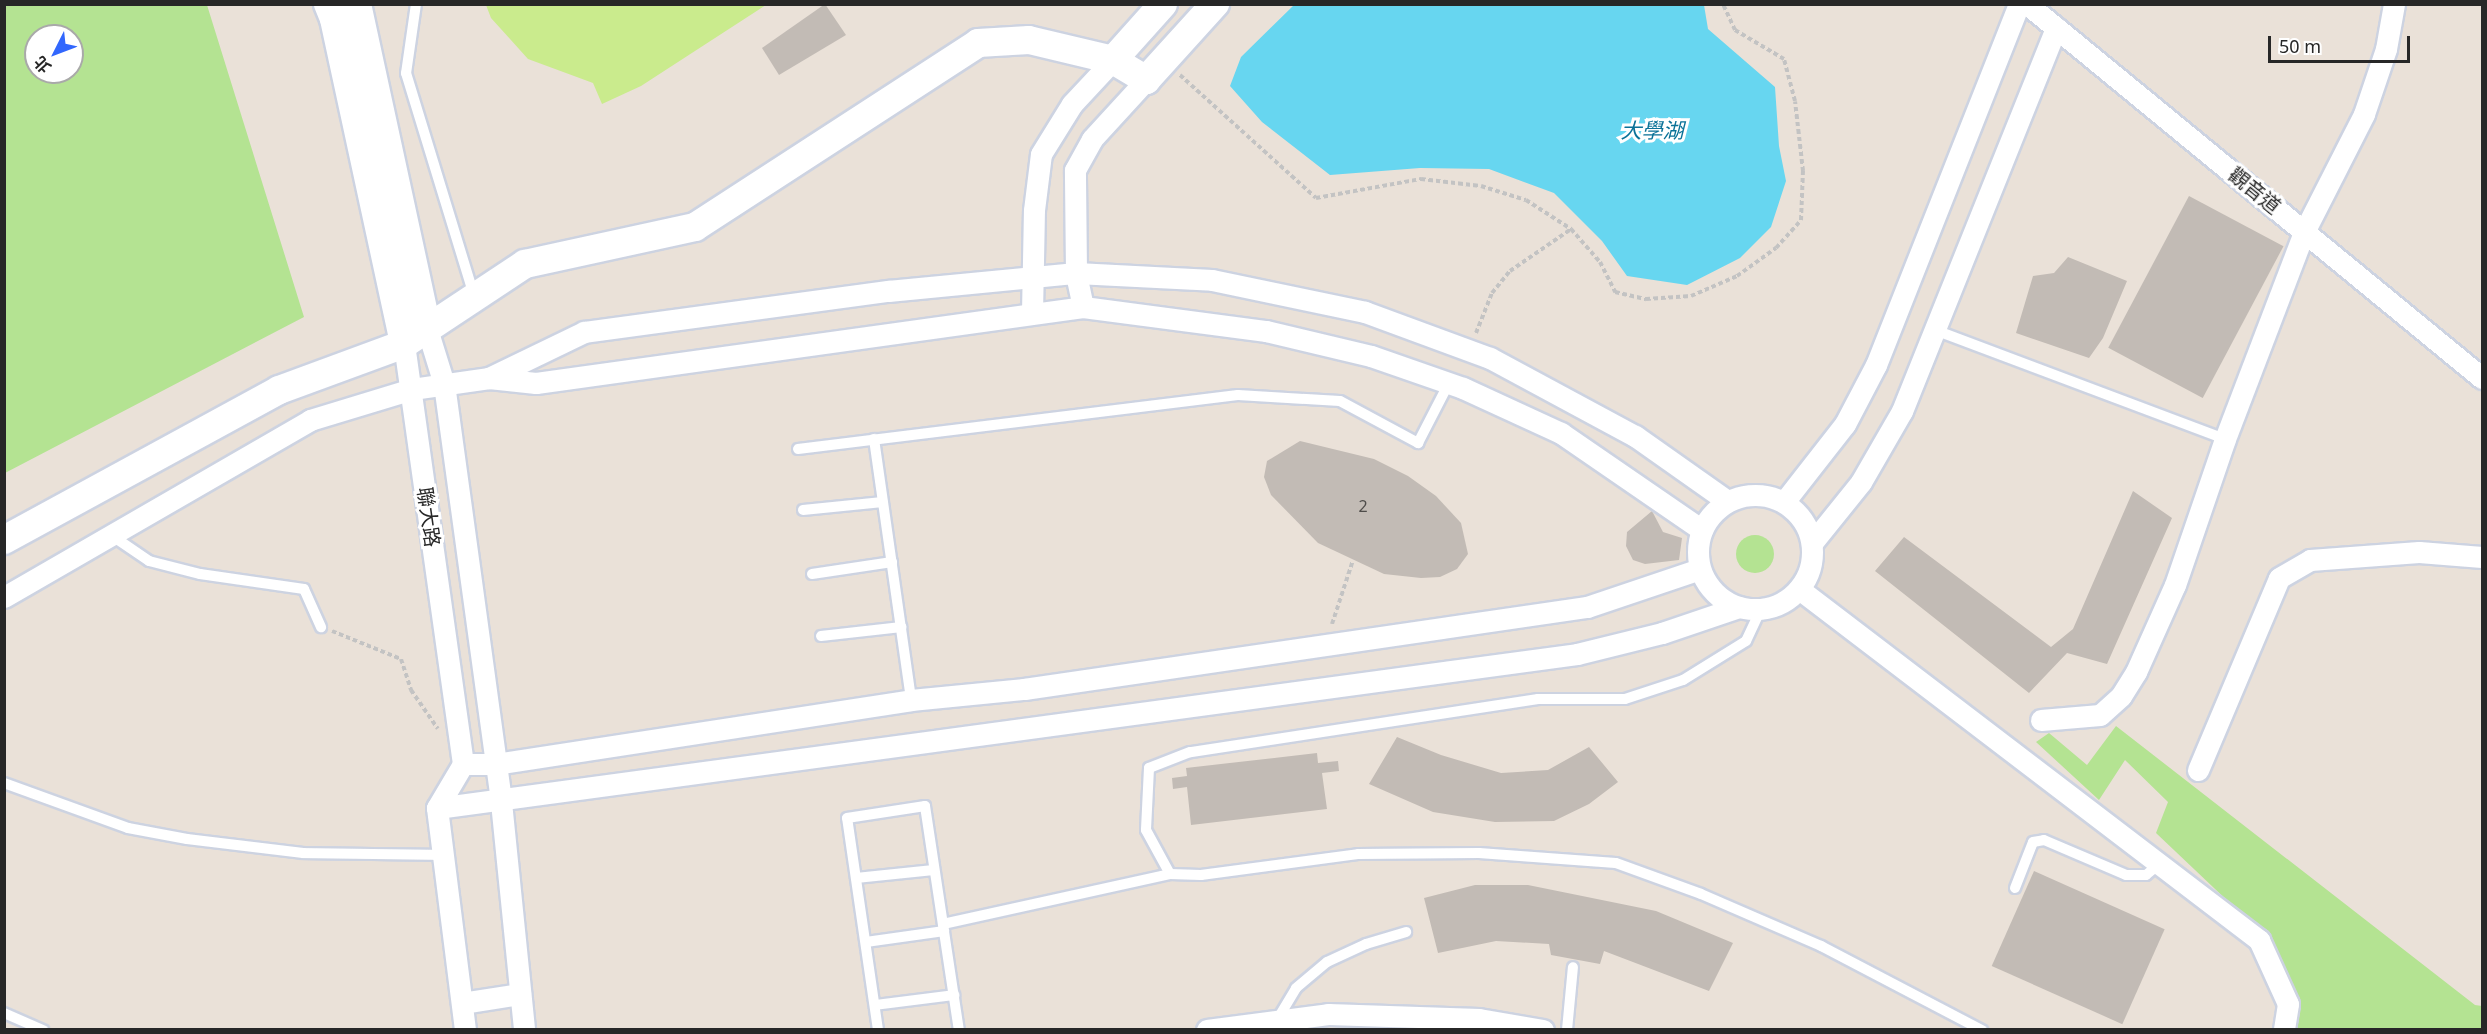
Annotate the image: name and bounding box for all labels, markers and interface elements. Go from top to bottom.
north arrow [24,24,84,84]
scale bar [2271,24,2414,62]
text: 50 m [2279,34,2321,58]
text: 北 [29,51,56,78]
water label: 大學湖 [1621,117,1683,143]
street label: 觀音道 [2224,162,2286,218]
street label: 聯大路 [413,486,445,548]
house number: 2 [1358,496,1368,516]

